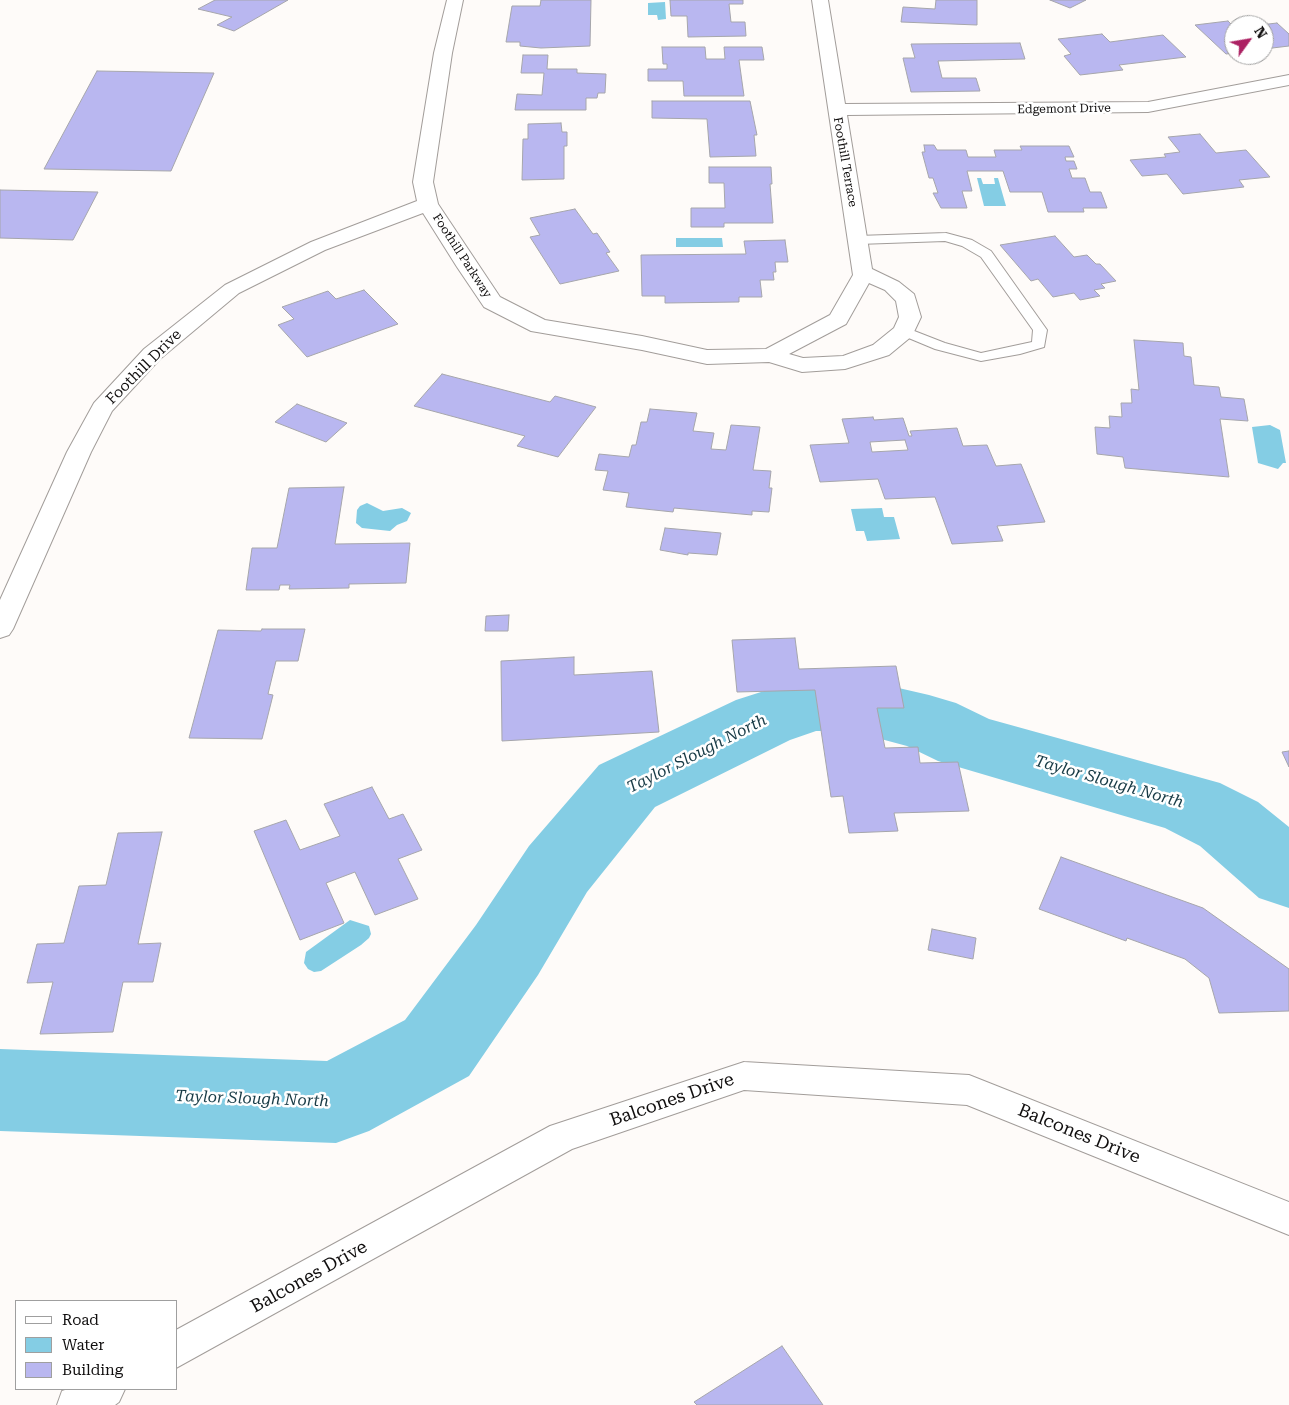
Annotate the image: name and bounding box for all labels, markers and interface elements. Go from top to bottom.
north arrow [1224,15,1274,65]
text: N [1251,24,1271,41]
street label: Edgemont Drive [1017,101,1111,117]
street label: Foothill Terrace [830,116,860,208]
street label: Foothill Parkway [429,211,495,301]
street label: Foothill Drive [103,326,185,408]
water label: Taylor Slough North [624,711,770,797]
water label: Taylor Slough North [1032,752,1186,812]
street label: Balcones Drive [607,1069,737,1131]
water label: Taylor Slough North [175,1087,329,1111]
street label: Balcones Drive [1015,1100,1143,1168]
street label: Balcones Drive [247,1236,371,1318]
legend [15,1300,178,1390]
text: Road [62,1311,99,1329]
text: Water [62,1336,104,1354]
text: Building [62,1361,123,1379]

